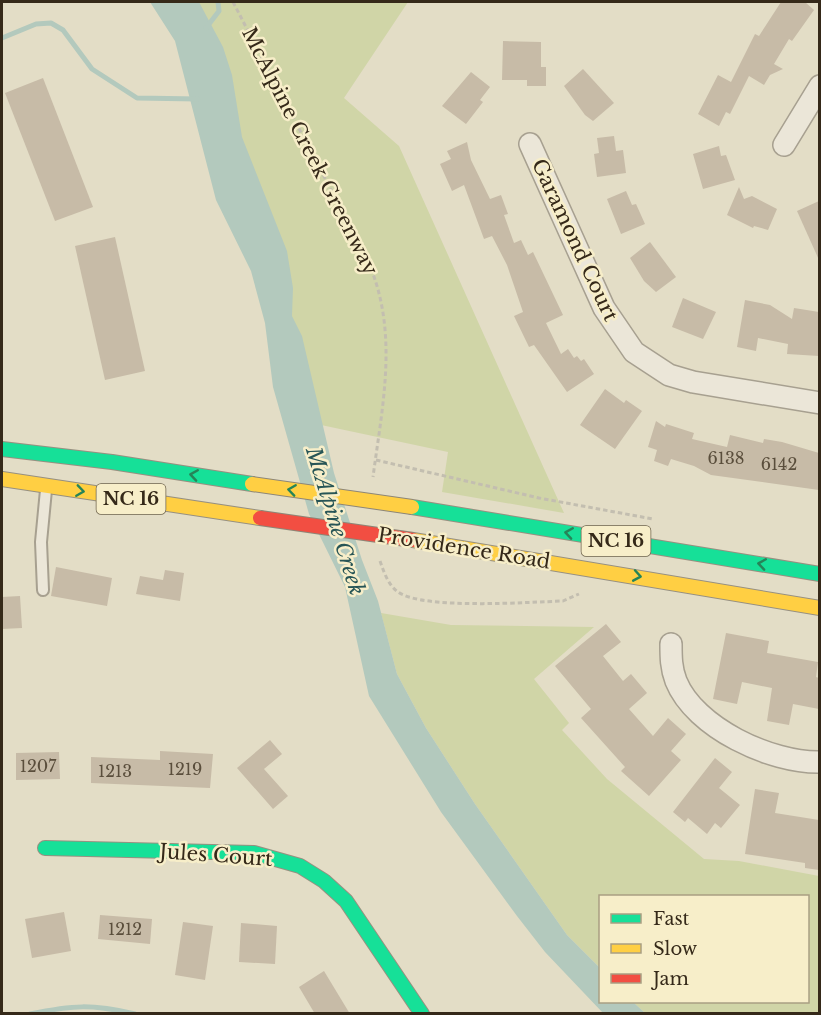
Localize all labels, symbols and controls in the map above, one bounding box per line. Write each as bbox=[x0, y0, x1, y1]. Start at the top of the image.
street label: McAlpine Creek Greenway bbox=[237, 23, 383, 279]
street label: Garamond Court bbox=[527, 155, 623, 325]
water label: McAlpine Creek bbox=[300, 443, 370, 598]
house number: 6138 bbox=[708, 448, 744, 468]
house number: 6142 bbox=[761, 454, 797, 474]
one-way arrow bbox=[190, 469, 200, 482]
road number: NC 16 bbox=[96, 484, 166, 514]
one-way arrow bbox=[287, 484, 296, 496]
one-way arrow bbox=[75, 485, 85, 497]
street label: Providence Road bbox=[376, 522, 552, 574]
road number: NC 16 bbox=[582, 526, 650, 556]
one-way arrow bbox=[565, 528, 574, 540]
one-way arrow bbox=[757, 559, 766, 571]
one-way arrow bbox=[631, 569, 641, 582]
house number: 1207 bbox=[20, 756, 57, 776]
house number: 1219 bbox=[168, 759, 202, 779]
house number: 1213 bbox=[98, 761, 132, 781]
street label: Jules Court bbox=[156, 839, 274, 871]
legend bbox=[599, 895, 809, 1003]
text: Fast bbox=[653, 908, 690, 930]
house number: 1212 bbox=[108, 919, 142, 939]
text: Slow bbox=[653, 938, 698, 960]
text: Jam bbox=[651, 968, 689, 990]

